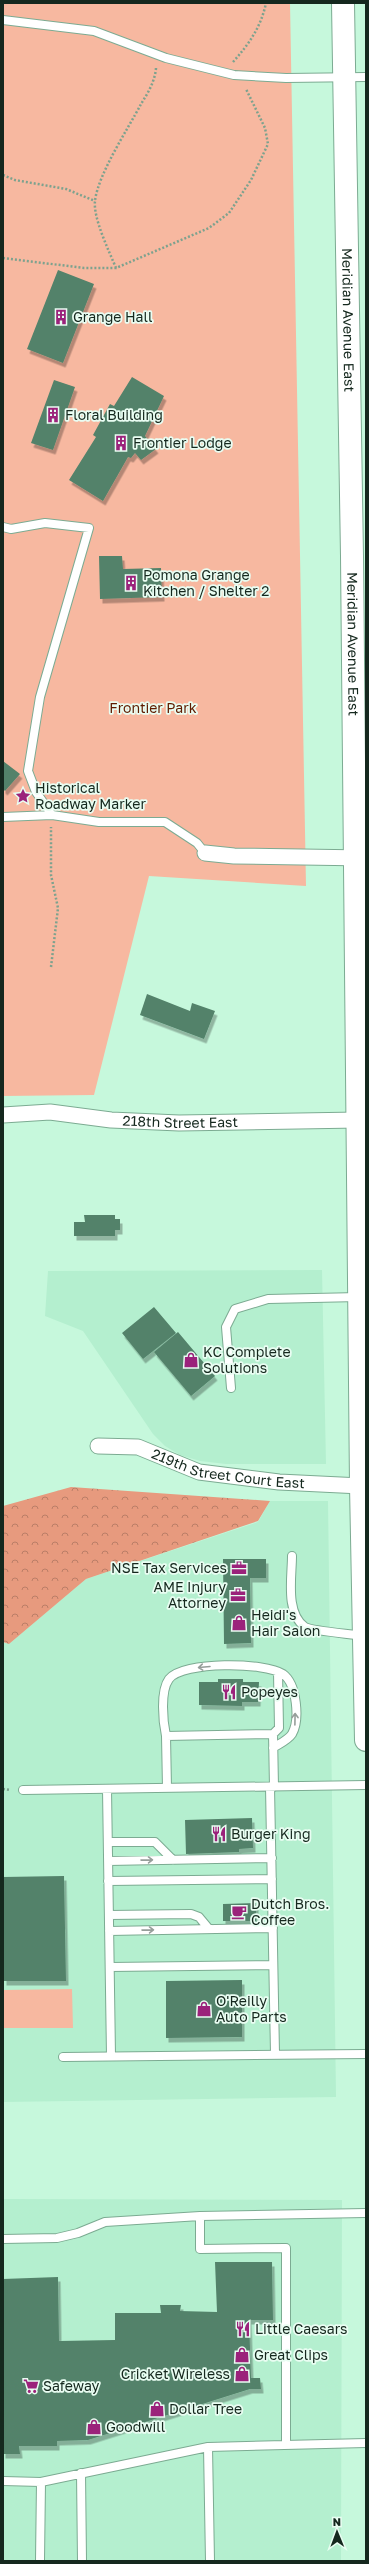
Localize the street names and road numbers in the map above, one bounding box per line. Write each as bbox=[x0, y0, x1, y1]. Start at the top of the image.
street label: Meridian Avenue East bbox=[339, 248, 358, 392]
street label: Meridian Avenue East bbox=[344, 572, 363, 716]
street label: 218th Street East bbox=[122, 1112, 238, 1131]
street label: 219th Street Court East bbox=[149, 1445, 305, 1491]

